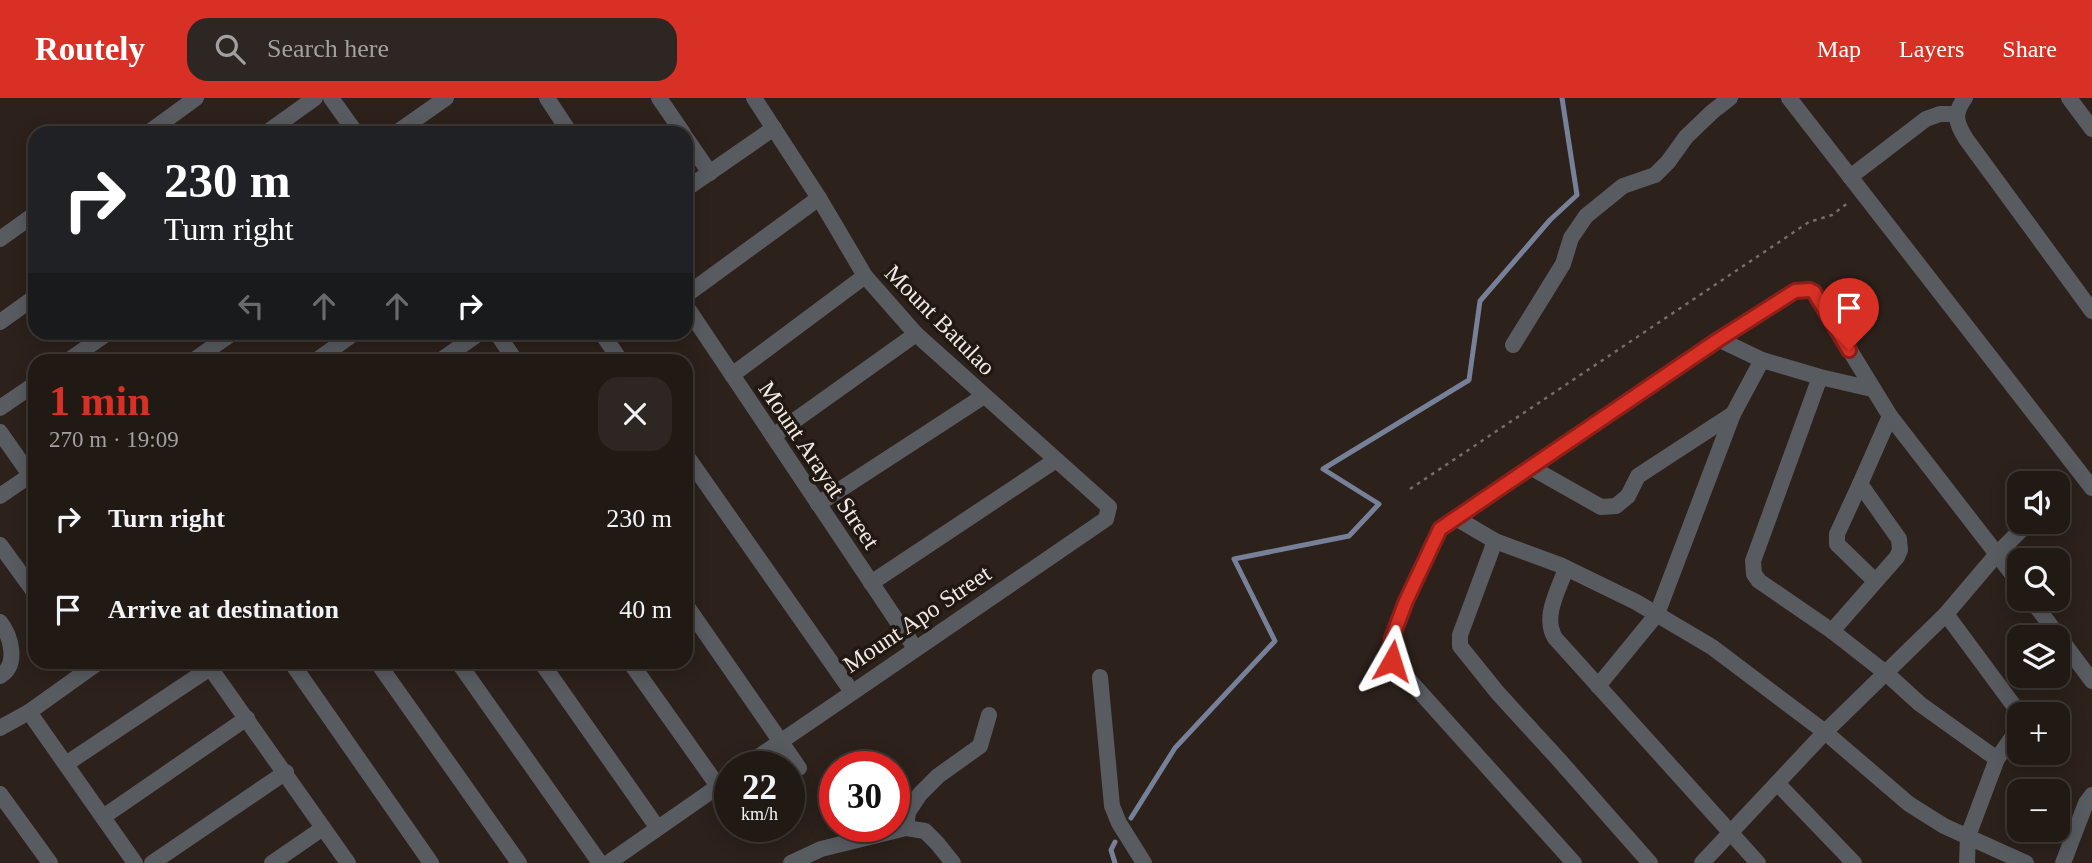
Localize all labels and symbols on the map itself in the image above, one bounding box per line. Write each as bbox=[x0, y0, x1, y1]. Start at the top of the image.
street label: Mount Batulao bbox=[880, 260, 1000, 380]
pin bbox=[1819, 278, 1879, 350]
street label: Mount Arayat Street bbox=[753, 376, 885, 554]
street label: Mount Apo Street bbox=[838, 560, 996, 678]
position arrow bbox=[1355, 624, 1429, 698]
speed limit sign: 30 bbox=[819, 751, 910, 842]

